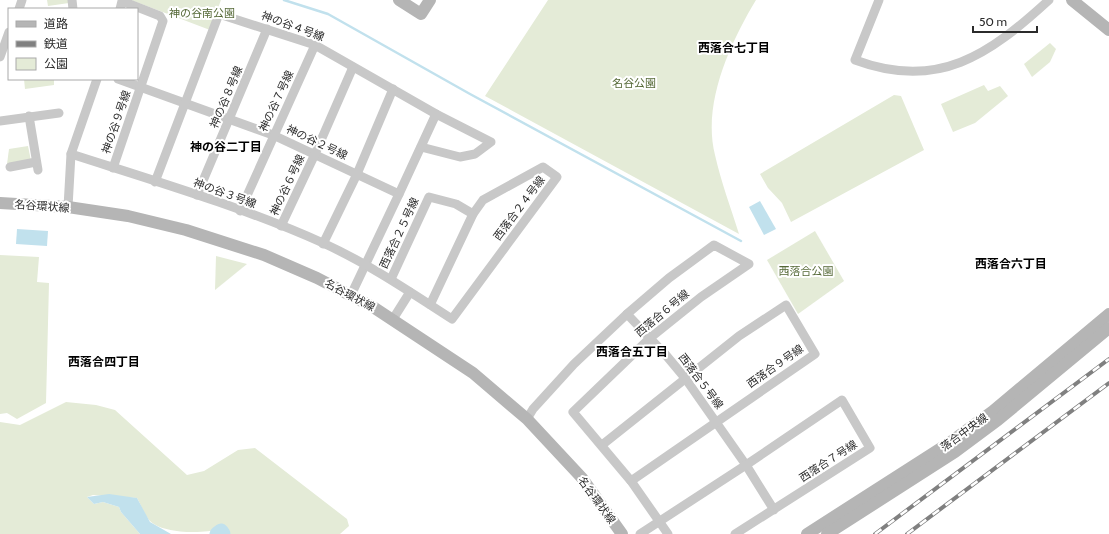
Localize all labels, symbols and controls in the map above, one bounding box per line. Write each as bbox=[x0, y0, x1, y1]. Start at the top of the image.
park label: 神の谷南公園 bbox=[169, 6, 235, 20]
legend bbox=[8, 8, 138, 80]
street label: 神の谷４号線 bbox=[260, 8, 326, 44]
scale bar bbox=[973, 8, 1037, 34]
text: 50 m bbox=[979, 14, 1007, 29]
text: 道路 bbox=[44, 16, 68, 31]
text: 鉄道 bbox=[44, 36, 68, 51]
district label: 西落合七丁目 bbox=[698, 40, 770, 55]
text: 公園 bbox=[44, 56, 68, 71]
street label: 神の谷８号線 bbox=[207, 64, 245, 130]
street label: 神の谷７号線 bbox=[256, 68, 296, 134]
park label: 名谷公園 bbox=[612, 76, 656, 90]
street label: 神の谷９号線 bbox=[99, 89, 133, 155]
street label: 神の谷２号線 bbox=[284, 122, 350, 162]
district label: 神の谷二丁目 bbox=[190, 139, 262, 154]
street label: 神の谷６号線 bbox=[267, 152, 307, 218]
street label: 西落合２４号線 bbox=[490, 173, 548, 243]
street label: 神の谷３号線 bbox=[192, 175, 258, 211]
street label: 西落合２５号線 bbox=[376, 195, 422, 271]
street label: 名谷環状線 bbox=[14, 197, 70, 215]
district label: 西落合六丁目 bbox=[975, 256, 1047, 271]
park label: 西落合公園 bbox=[779, 264, 834, 278]
street label: 名谷環状線 bbox=[322, 276, 378, 314]
street label: 西落合６号線 bbox=[632, 286, 692, 340]
street label: 西落合９号線 bbox=[744, 341, 806, 391]
district label: 西落合五丁目 bbox=[596, 344, 668, 359]
street label: 西落合５号線 bbox=[676, 350, 726, 412]
district label: 西落合四丁目 bbox=[68, 354, 140, 369]
street label: 落合中央線 bbox=[938, 410, 990, 454]
street label: 西落合７号線 bbox=[797, 437, 859, 485]
street label: 名谷環状線 bbox=[575, 474, 619, 526]

